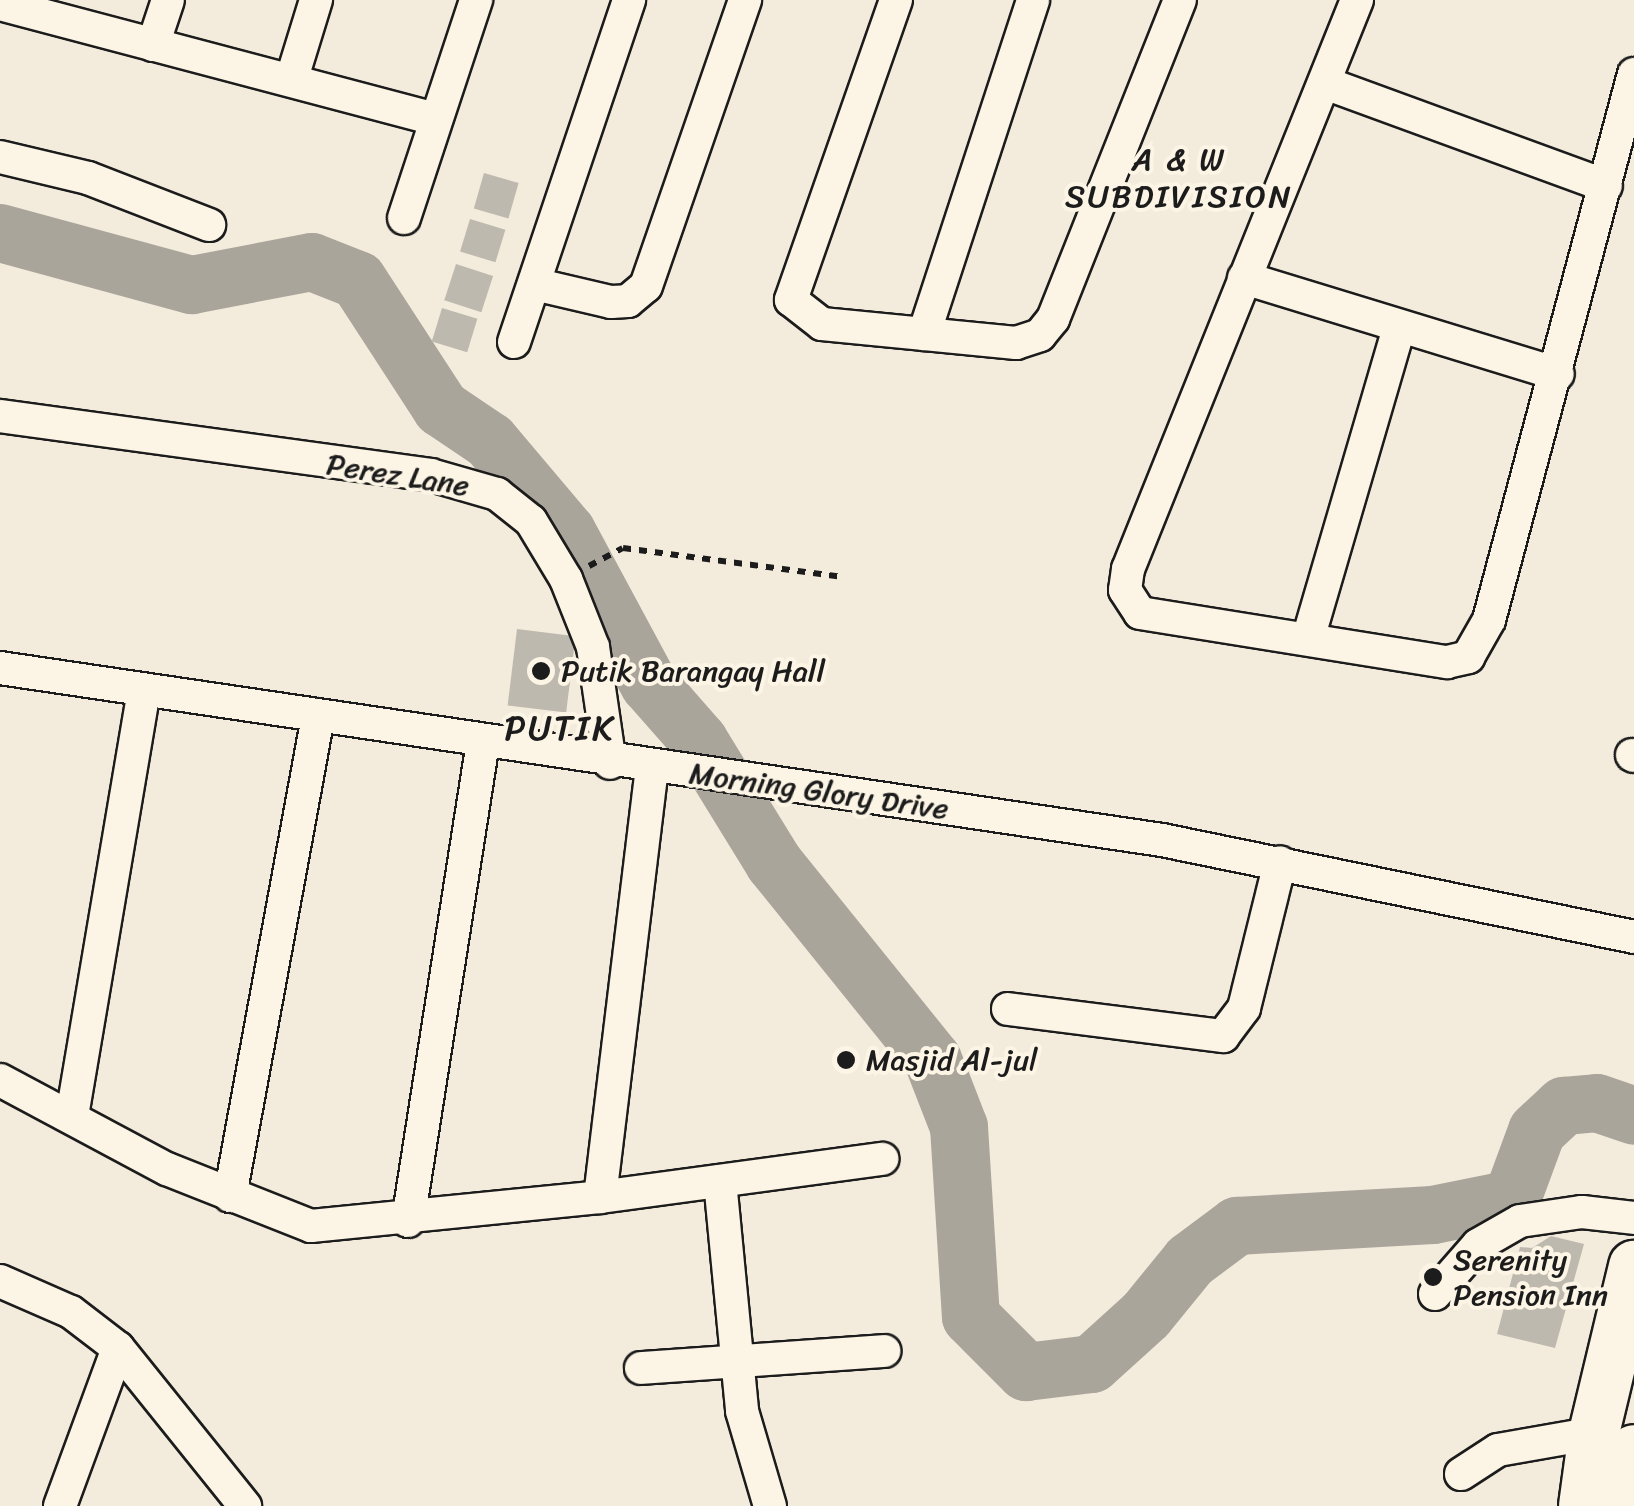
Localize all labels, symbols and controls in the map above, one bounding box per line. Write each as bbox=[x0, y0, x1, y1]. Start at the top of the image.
district label: A & W SUBDIVISION bbox=[1067, 142, 1291, 217]
street label: Perez Lane bbox=[324, 446, 472, 504]
place label: Putik Barangay Hall bbox=[561, 653, 825, 689]
marker: Putik Barangay Hall bbox=[530, 660, 552, 682]
district label: PUTIK bbox=[506, 707, 614, 749]
street label: Morning Glory Drive bbox=[687, 755, 951, 827]
place label: Masjid Al-jul bbox=[866, 1042, 1038, 1078]
marker: Masjid Al-jul bbox=[835, 1049, 857, 1071]
place label: Serenity Pension Inn bbox=[1453, 1242, 1608, 1312]
marker: Serenity Pension Inn bbox=[1422, 1266, 1444, 1288]

